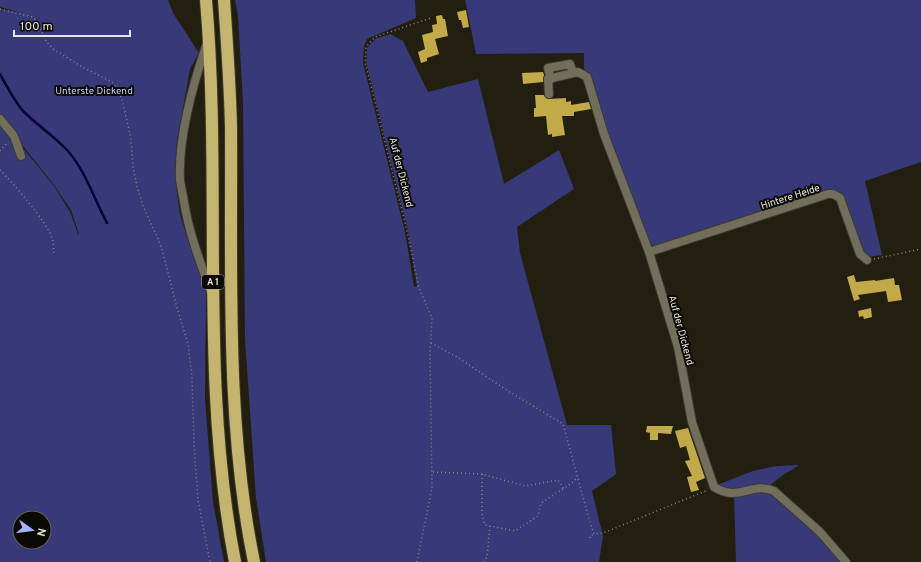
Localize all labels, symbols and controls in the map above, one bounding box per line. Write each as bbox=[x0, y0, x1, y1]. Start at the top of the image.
scale bar bbox=[14, 12, 130, 38]
text: 100 m bbox=[20, 19, 53, 35]
park label: Unterste Dickend bbox=[55, 85, 133, 98]
street label: Auf der Dickend bbox=[386, 136, 416, 209]
street label: Hintere Heide bbox=[759, 182, 822, 213]
road number: A 1 bbox=[202, 275, 224, 289]
street label: Auf der Dickend bbox=[665, 294, 696, 367]
north arrow bbox=[12, 510, 52, 550]
text: N bbox=[33, 527, 48, 538]

